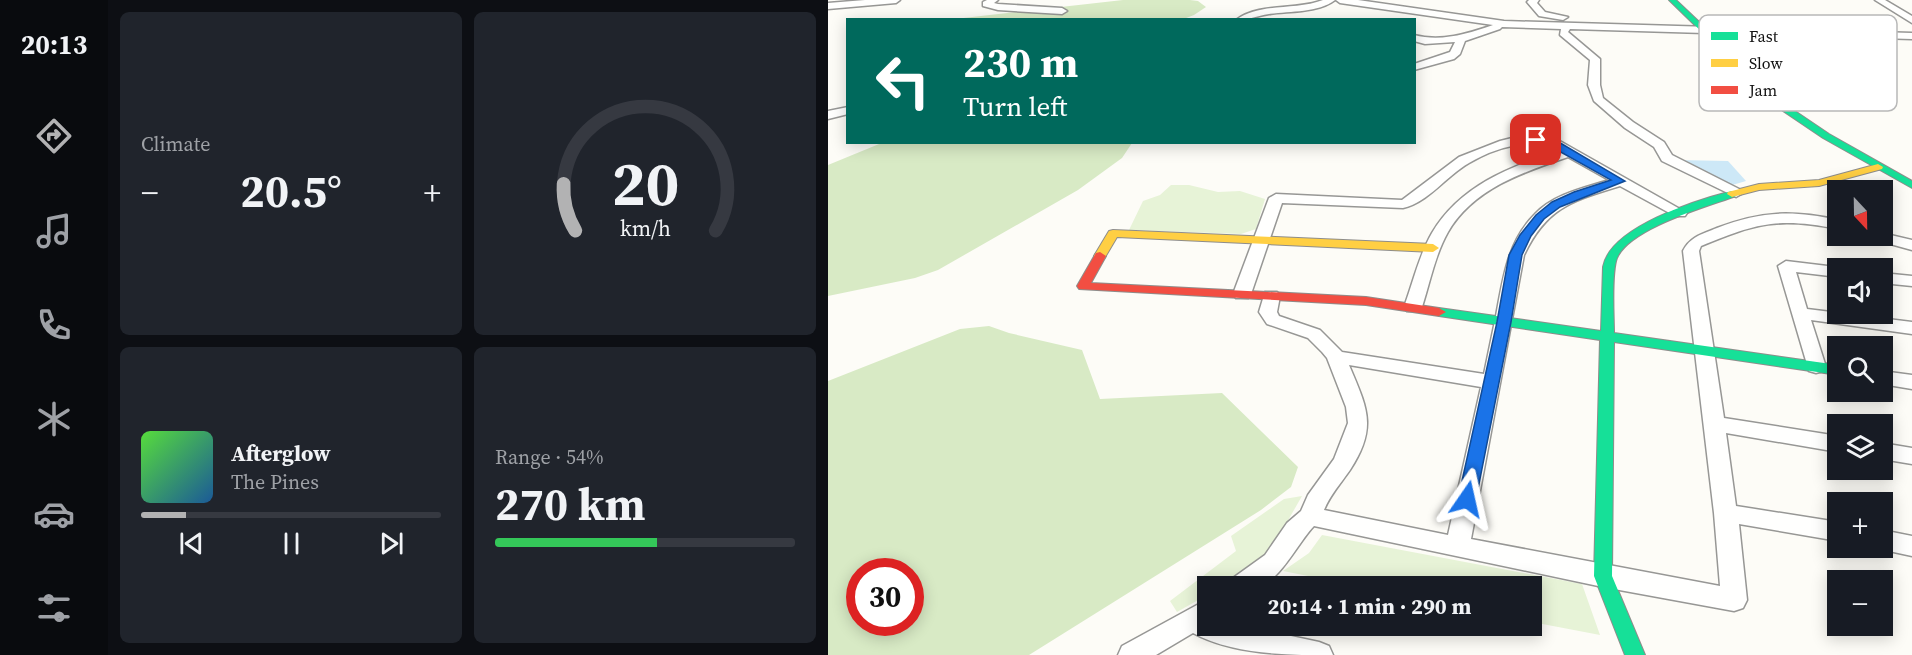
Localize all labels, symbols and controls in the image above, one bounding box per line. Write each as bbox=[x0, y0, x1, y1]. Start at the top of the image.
legend bbox=[1699, 15, 1897, 111]
text: Fast bbox=[1749, 25, 1779, 47]
text: 20:13 bbox=[21, 26, 87, 63]
text: 230 m bbox=[963, 33, 1078, 91]
icon: left bbox=[864, 42, 942, 120]
text: Slow bbox=[1749, 52, 1784, 74]
text: Jam bbox=[1748, 79, 1777, 101]
text: Turn left bbox=[963, 88, 1067, 125]
pin bbox=[1510, 114, 1561, 165]
icon: directions bbox=[33, 115, 75, 157]
icon: arrive bbox=[1519, 123, 1552, 156]
text: Climate bbox=[141, 130, 210, 158]
text: 20 bbox=[611, 140, 679, 226]
text: 20.5° bbox=[240, 160, 342, 222]
text: − bbox=[141, 170, 159, 215]
text: + bbox=[424, 170, 441, 215]
north arrow bbox=[1827, 180, 1893, 246]
map controls bbox=[1827, 180, 1893, 636]
icon: music bbox=[33, 210, 75, 252]
text: km/h bbox=[619, 214, 671, 243]
button: sound bbox=[1827, 258, 1893, 324]
icon: phone bbox=[33, 304, 75, 346]
button: search bbox=[1827, 336, 1893, 402]
icon: climate bbox=[33, 398, 75, 440]
button: layers bbox=[1827, 414, 1893, 480]
text: Afterglow bbox=[231, 438, 331, 468]
text: Range · 54% bbox=[495, 443, 604, 471]
position arrow bbox=[1435, 467, 1499, 531]
text: The Pines bbox=[231, 468, 319, 496]
text: 270 km bbox=[495, 473, 646, 535]
button: + bbox=[1827, 492, 1893, 558]
icon: car bbox=[33, 493, 75, 535]
icon: previous bbox=[175, 527, 208, 560]
icon: pause bbox=[275, 527, 308, 560]
icon: next bbox=[375, 527, 408, 560]
speed limit sign: 30 bbox=[846, 558, 924, 636]
button: − bbox=[1827, 570, 1893, 636]
icon: filters bbox=[33, 587, 75, 629]
text: 20:14 · 1 min · 290 m bbox=[1268, 591, 1471, 621]

